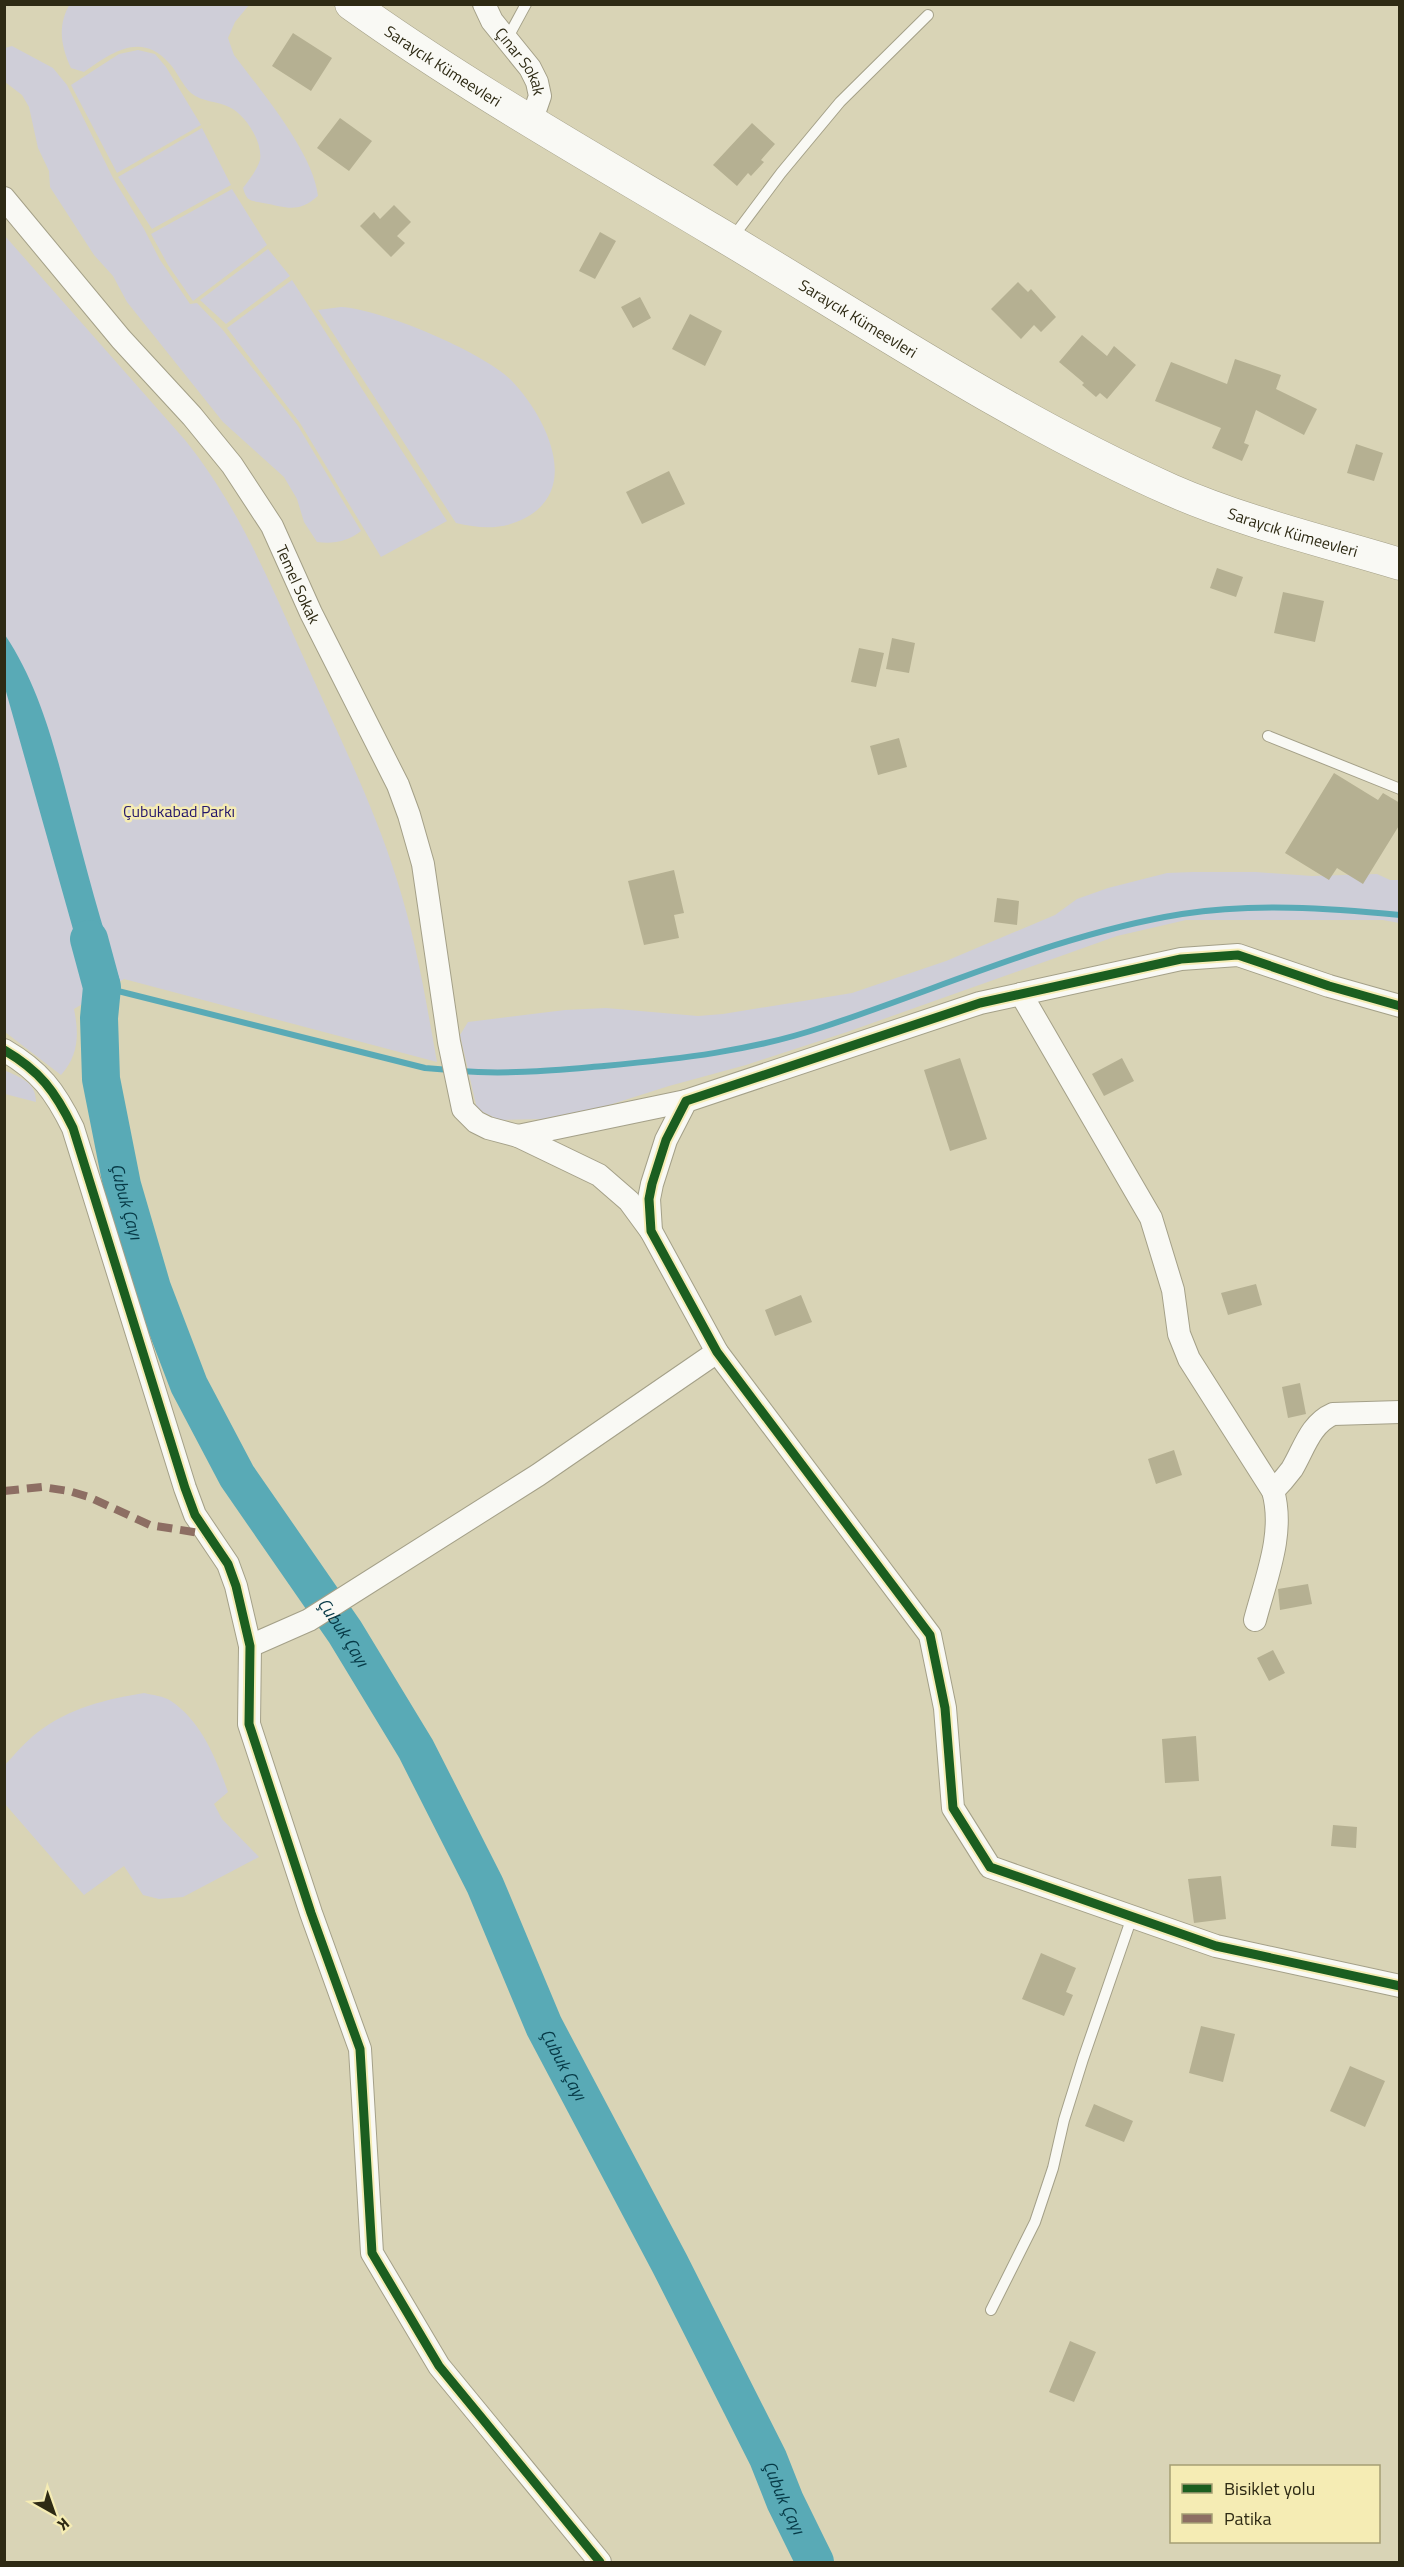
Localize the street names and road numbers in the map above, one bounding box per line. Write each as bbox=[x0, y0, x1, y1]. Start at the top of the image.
street label: Saraycık Kümeevleri bbox=[380, 19, 506, 113]
street label: Çınar Sokak bbox=[490, 22, 552, 98]
street label: Saraycık Kümeevleri bbox=[794, 273, 922, 364]
street label: Saraycık Kümeevleri bbox=[1225, 501, 1361, 563]
street label: Temel Sokak bbox=[270, 541, 327, 628]

